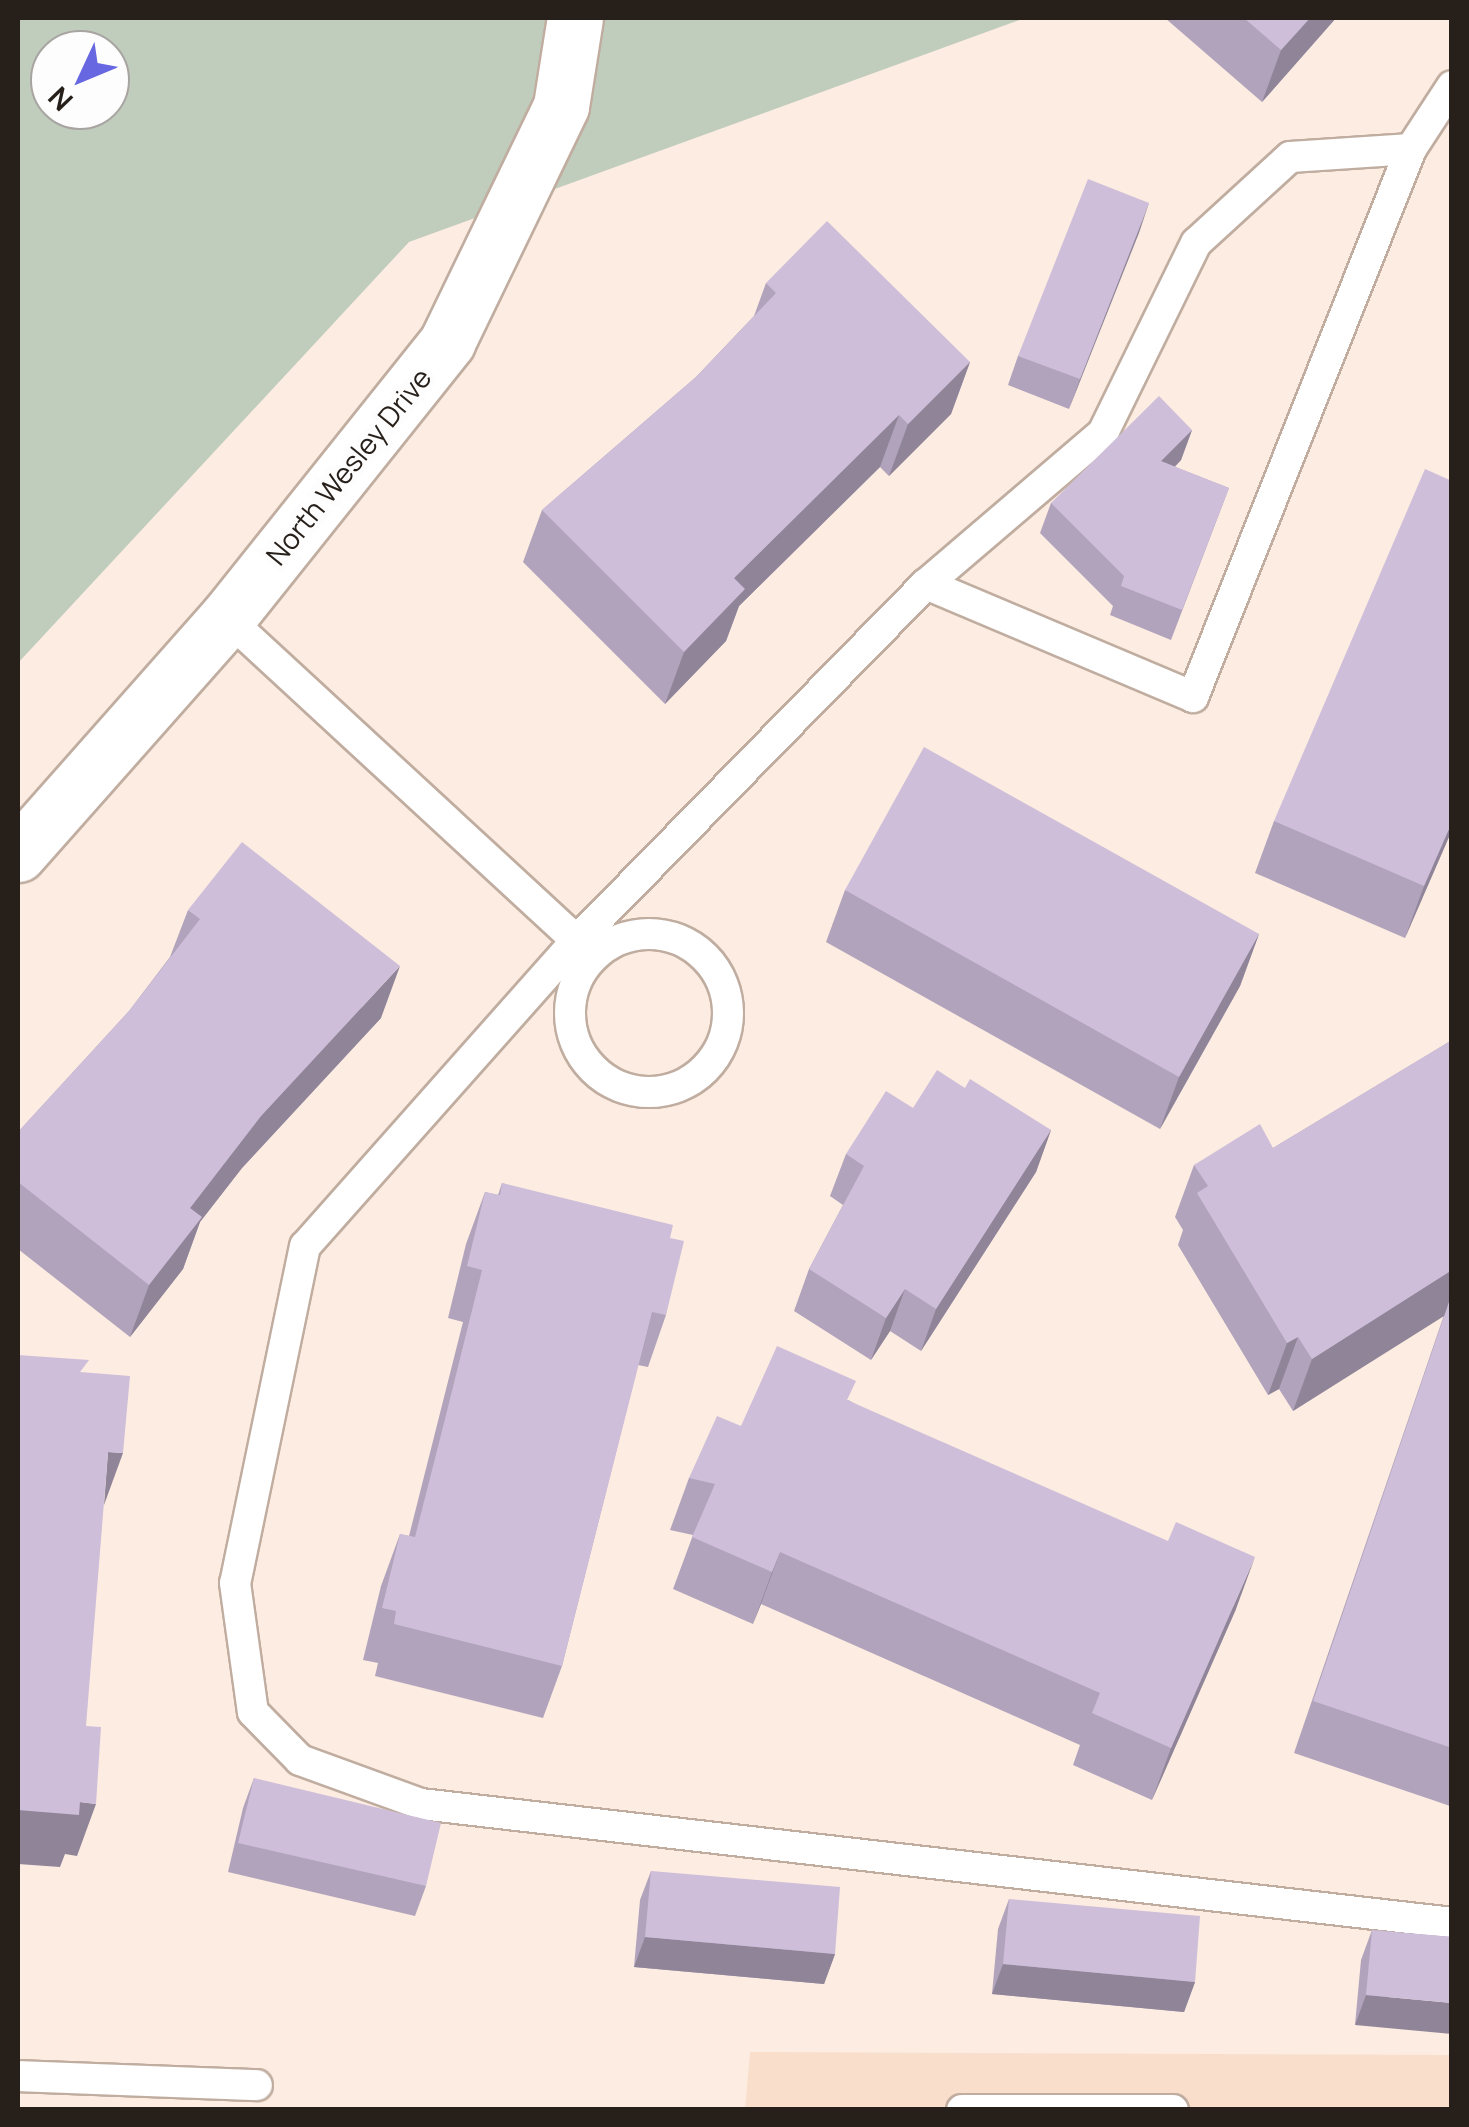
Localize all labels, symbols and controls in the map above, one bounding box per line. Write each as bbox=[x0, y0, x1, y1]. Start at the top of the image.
north arrow bbox=[30, 30, 130, 130]
text: N bbox=[39, 79, 81, 120]
street label: North Wesley Drive bbox=[258, 361, 438, 571]

